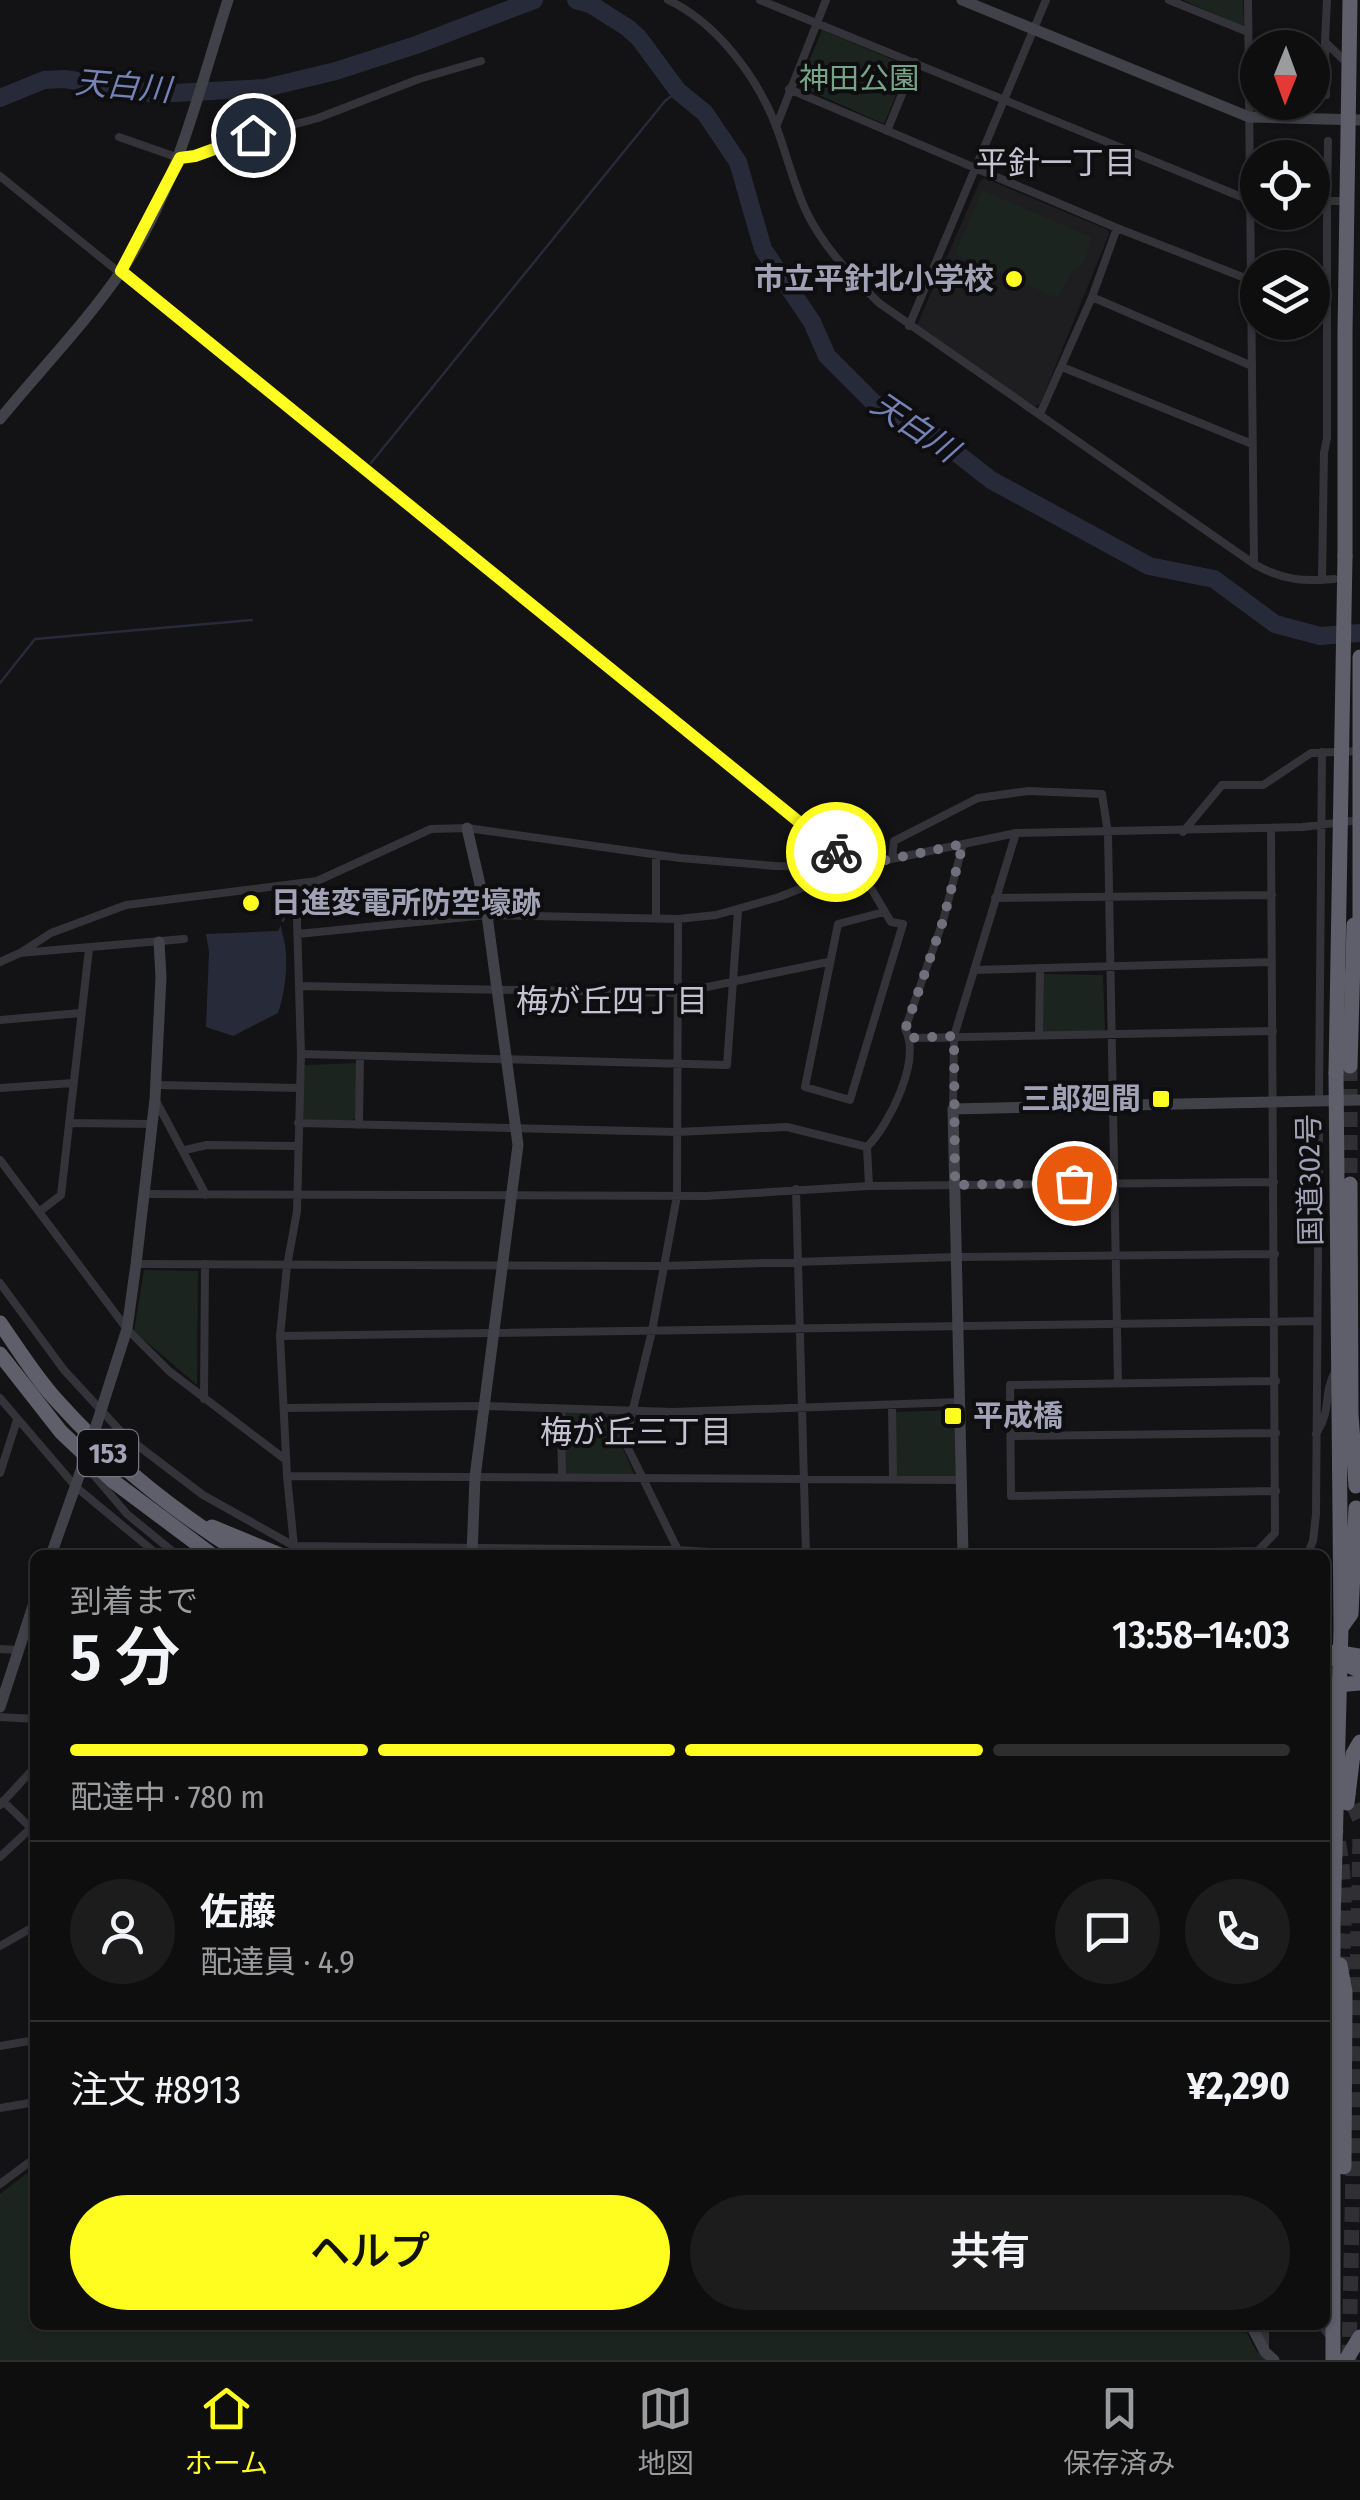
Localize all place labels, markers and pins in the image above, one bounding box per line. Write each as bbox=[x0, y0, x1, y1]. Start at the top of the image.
pin bbox=[211, 93, 296, 178]
place label: 市立平針北小学校 bbox=[754, 261, 994, 297]
marker: 市立平針北小学校 bbox=[1003, 268, 1025, 290]
place label: 日進変電所防空壕跡 bbox=[271, 885, 541, 921]
marker: 日進変電所防空壕跡 bbox=[240, 892, 262, 914]
place label: 三郎廻間 bbox=[1021, 1081, 1141, 1117]
marker: 三郎廻間 bbox=[1150, 1088, 1172, 1110]
pin bbox=[1032, 1141, 1117, 1226]
place label: 平成橋 bbox=[973, 1398, 1063, 1434]
marker: 平成橋 bbox=[942, 1405, 964, 1427]

